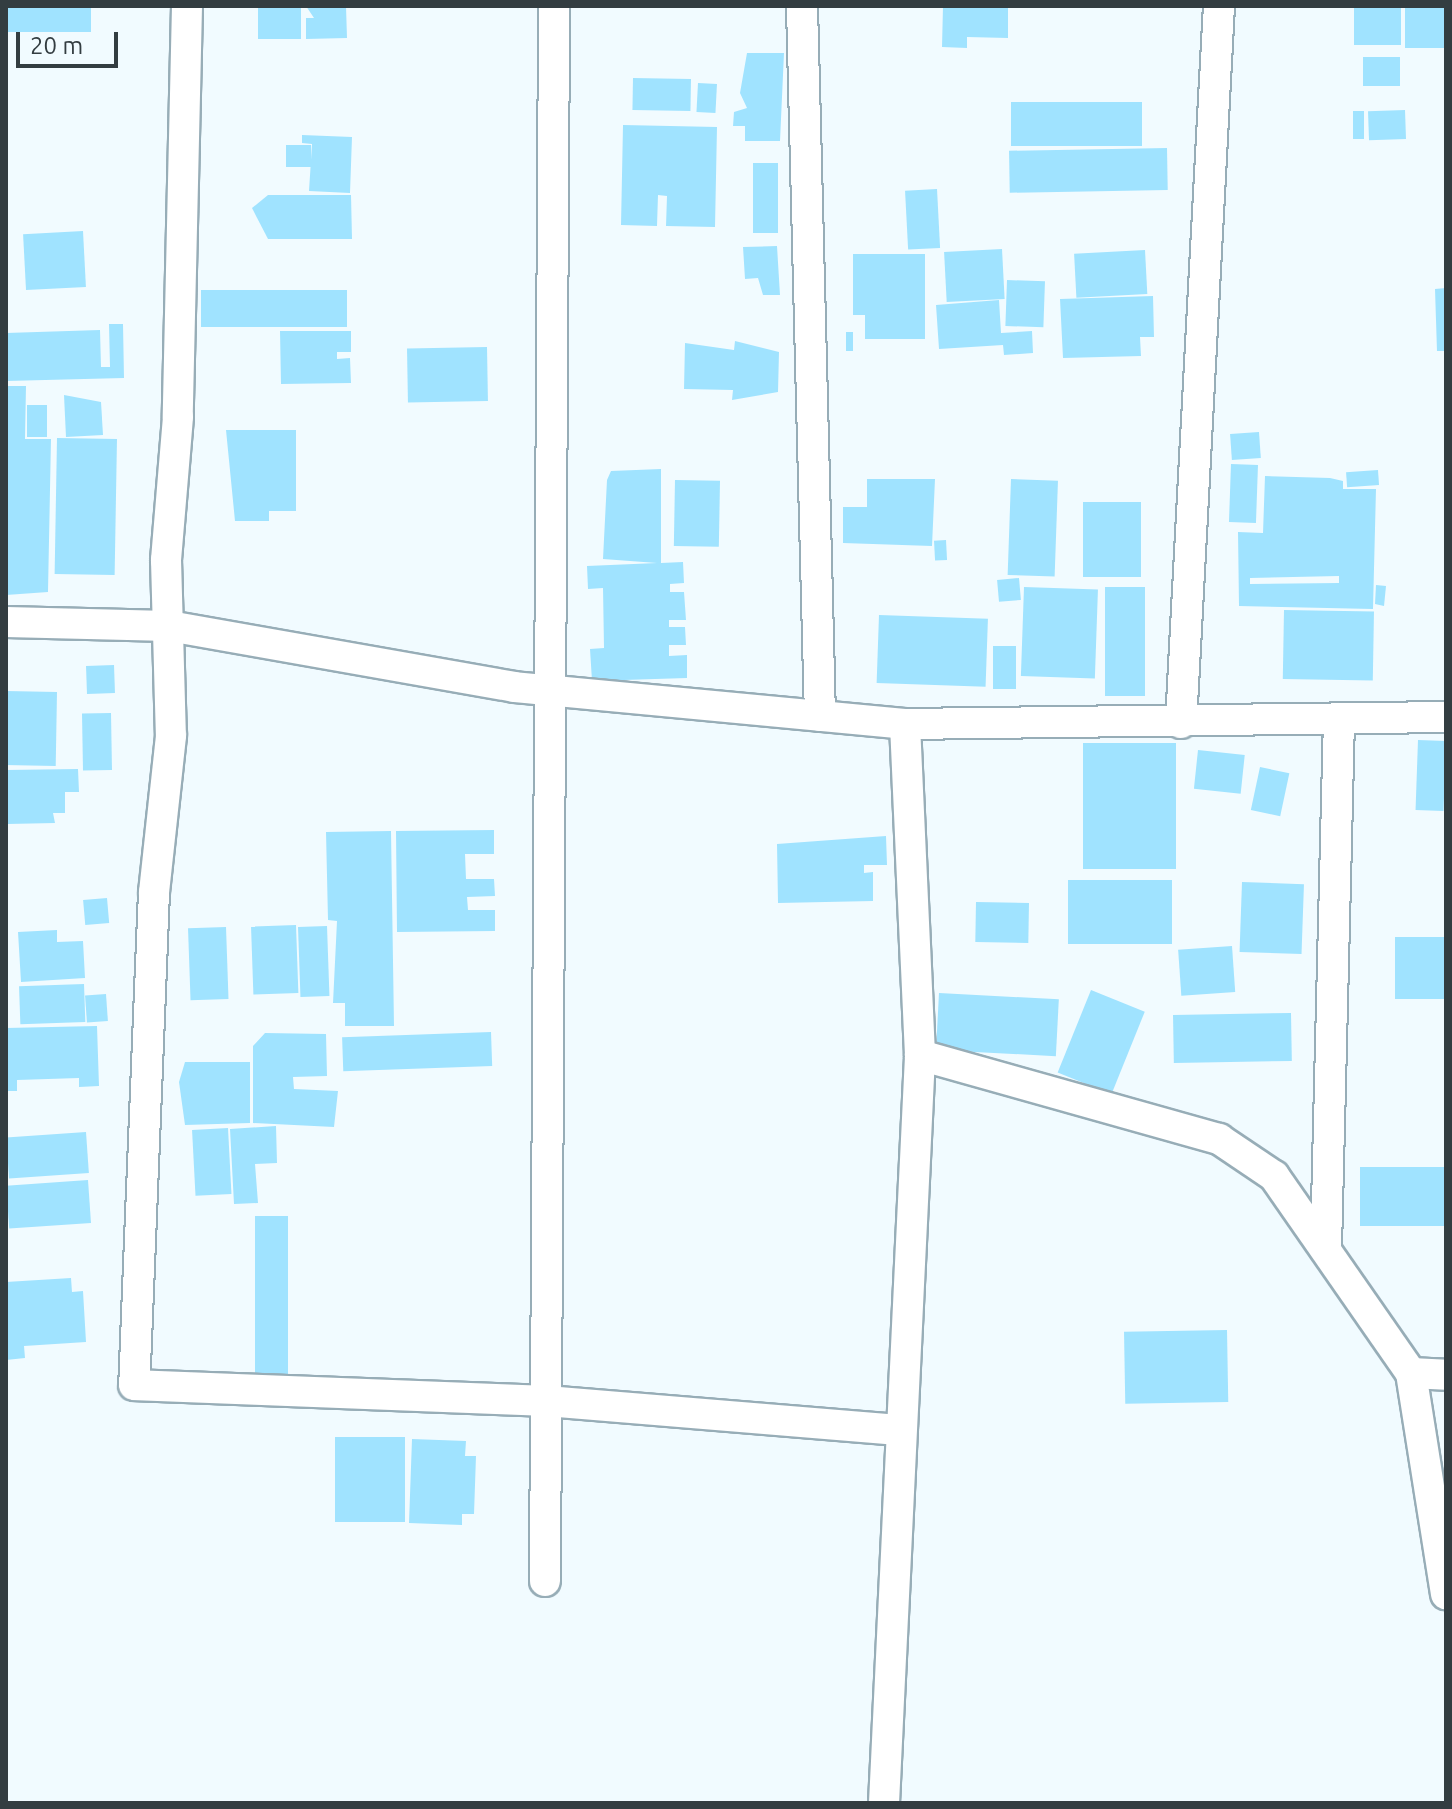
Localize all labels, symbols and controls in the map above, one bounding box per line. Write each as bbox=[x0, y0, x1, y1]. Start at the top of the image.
scale bar bbox=[20, 16, 122, 66]
text: 20 m bbox=[30, 32, 83, 59]

